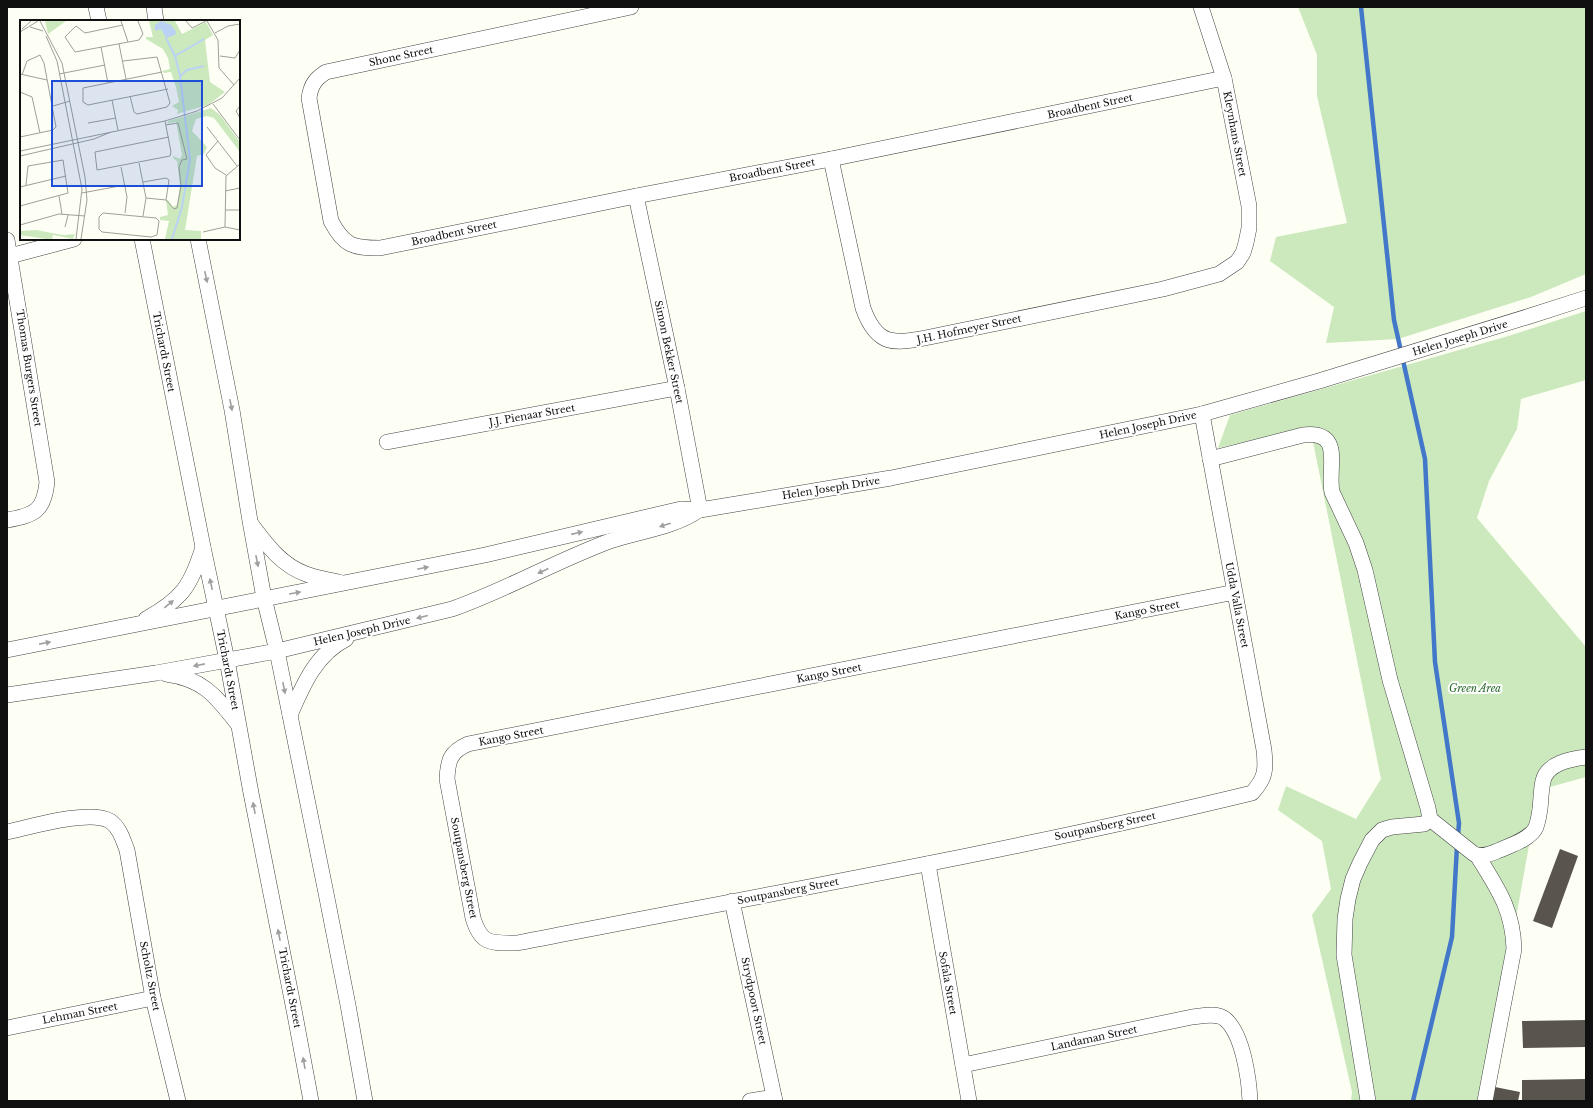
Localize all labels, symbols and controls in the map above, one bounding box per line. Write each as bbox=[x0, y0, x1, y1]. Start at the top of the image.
inset map bbox=[20, 20, 240, 240]
street label: Shone Street bbox=[368, 43, 435, 69]
street label: Kleynhans Street bbox=[1220, 90, 1250, 178]
street label: Broadbent Street bbox=[1046, 91, 1134, 121]
street label: Broadbent Street bbox=[728, 155, 816, 185]
street label: Broadbent Street bbox=[410, 218, 498, 248]
one-way arrow bbox=[203, 271, 209, 283]
street label: Simon Bekker Street bbox=[652, 299, 686, 405]
street label: Thomas Burgers Street bbox=[13, 309, 45, 428]
street label: Trichardt Street bbox=[150, 311, 178, 393]
street label: J.H. Hofmeyer Street bbox=[914, 312, 1023, 347]
street label: Helen Joseph Drive bbox=[1411, 317, 1510, 359]
one-way arrow bbox=[229, 399, 235, 411]
street label: J.J. Pienaar Street bbox=[486, 401, 576, 429]
street label: Helen Joseph Drive bbox=[1098, 408, 1198, 442]
street label: Helen Joseph Drive bbox=[781, 474, 881, 502]
one-way arrow bbox=[658, 522, 670, 528]
one-way arrow bbox=[571, 530, 583, 536]
one-way arrow bbox=[254, 554, 260, 567]
street label: Udda Valla Street bbox=[1222, 561, 1252, 649]
one-way arrow bbox=[417, 564, 429, 570]
one-way arrow bbox=[537, 568, 549, 574]
one-way arrow bbox=[207, 578, 213, 590]
one-way arrow bbox=[289, 589, 301, 595]
street label: Kango Street bbox=[1114, 597, 1181, 623]
one-way arrow bbox=[164, 600, 175, 608]
street label: Helen Joseph Drive bbox=[312, 613, 412, 648]
one-way arrow bbox=[416, 614, 428, 620]
street label: Trichardt Street bbox=[214, 629, 242, 711]
one-way arrow bbox=[39, 639, 51, 645]
street label: Kango Street bbox=[796, 660, 863, 686]
one-way arrow bbox=[193, 662, 205, 668]
one-way arrow bbox=[282, 682, 288, 694]
park label: Green Area bbox=[1449, 682, 1501, 695]
street label: Kango Street bbox=[478, 723, 545, 749]
one-way arrow bbox=[250, 801, 256, 814]
street label: Soutpansberg Street bbox=[1053, 809, 1157, 843]
street label: Soutpansberg Street bbox=[448, 816, 480, 920]
street label: Soutpansberg Street bbox=[736, 875, 840, 907]
one-way arrow bbox=[276, 929, 282, 941]
street label: Scholtz Street bbox=[137, 940, 163, 1012]
street label: Trichardt Street bbox=[276, 947, 304, 1029]
street label: Sofala Street bbox=[936, 950, 960, 1016]
street label: Strydpoort Street bbox=[738, 956, 770, 1046]
street label: Lehman Street bbox=[41, 999, 119, 1027]
street label: Landaman Street bbox=[1050, 1022, 1139, 1054]
one-way arrow bbox=[301, 1056, 307, 1069]

